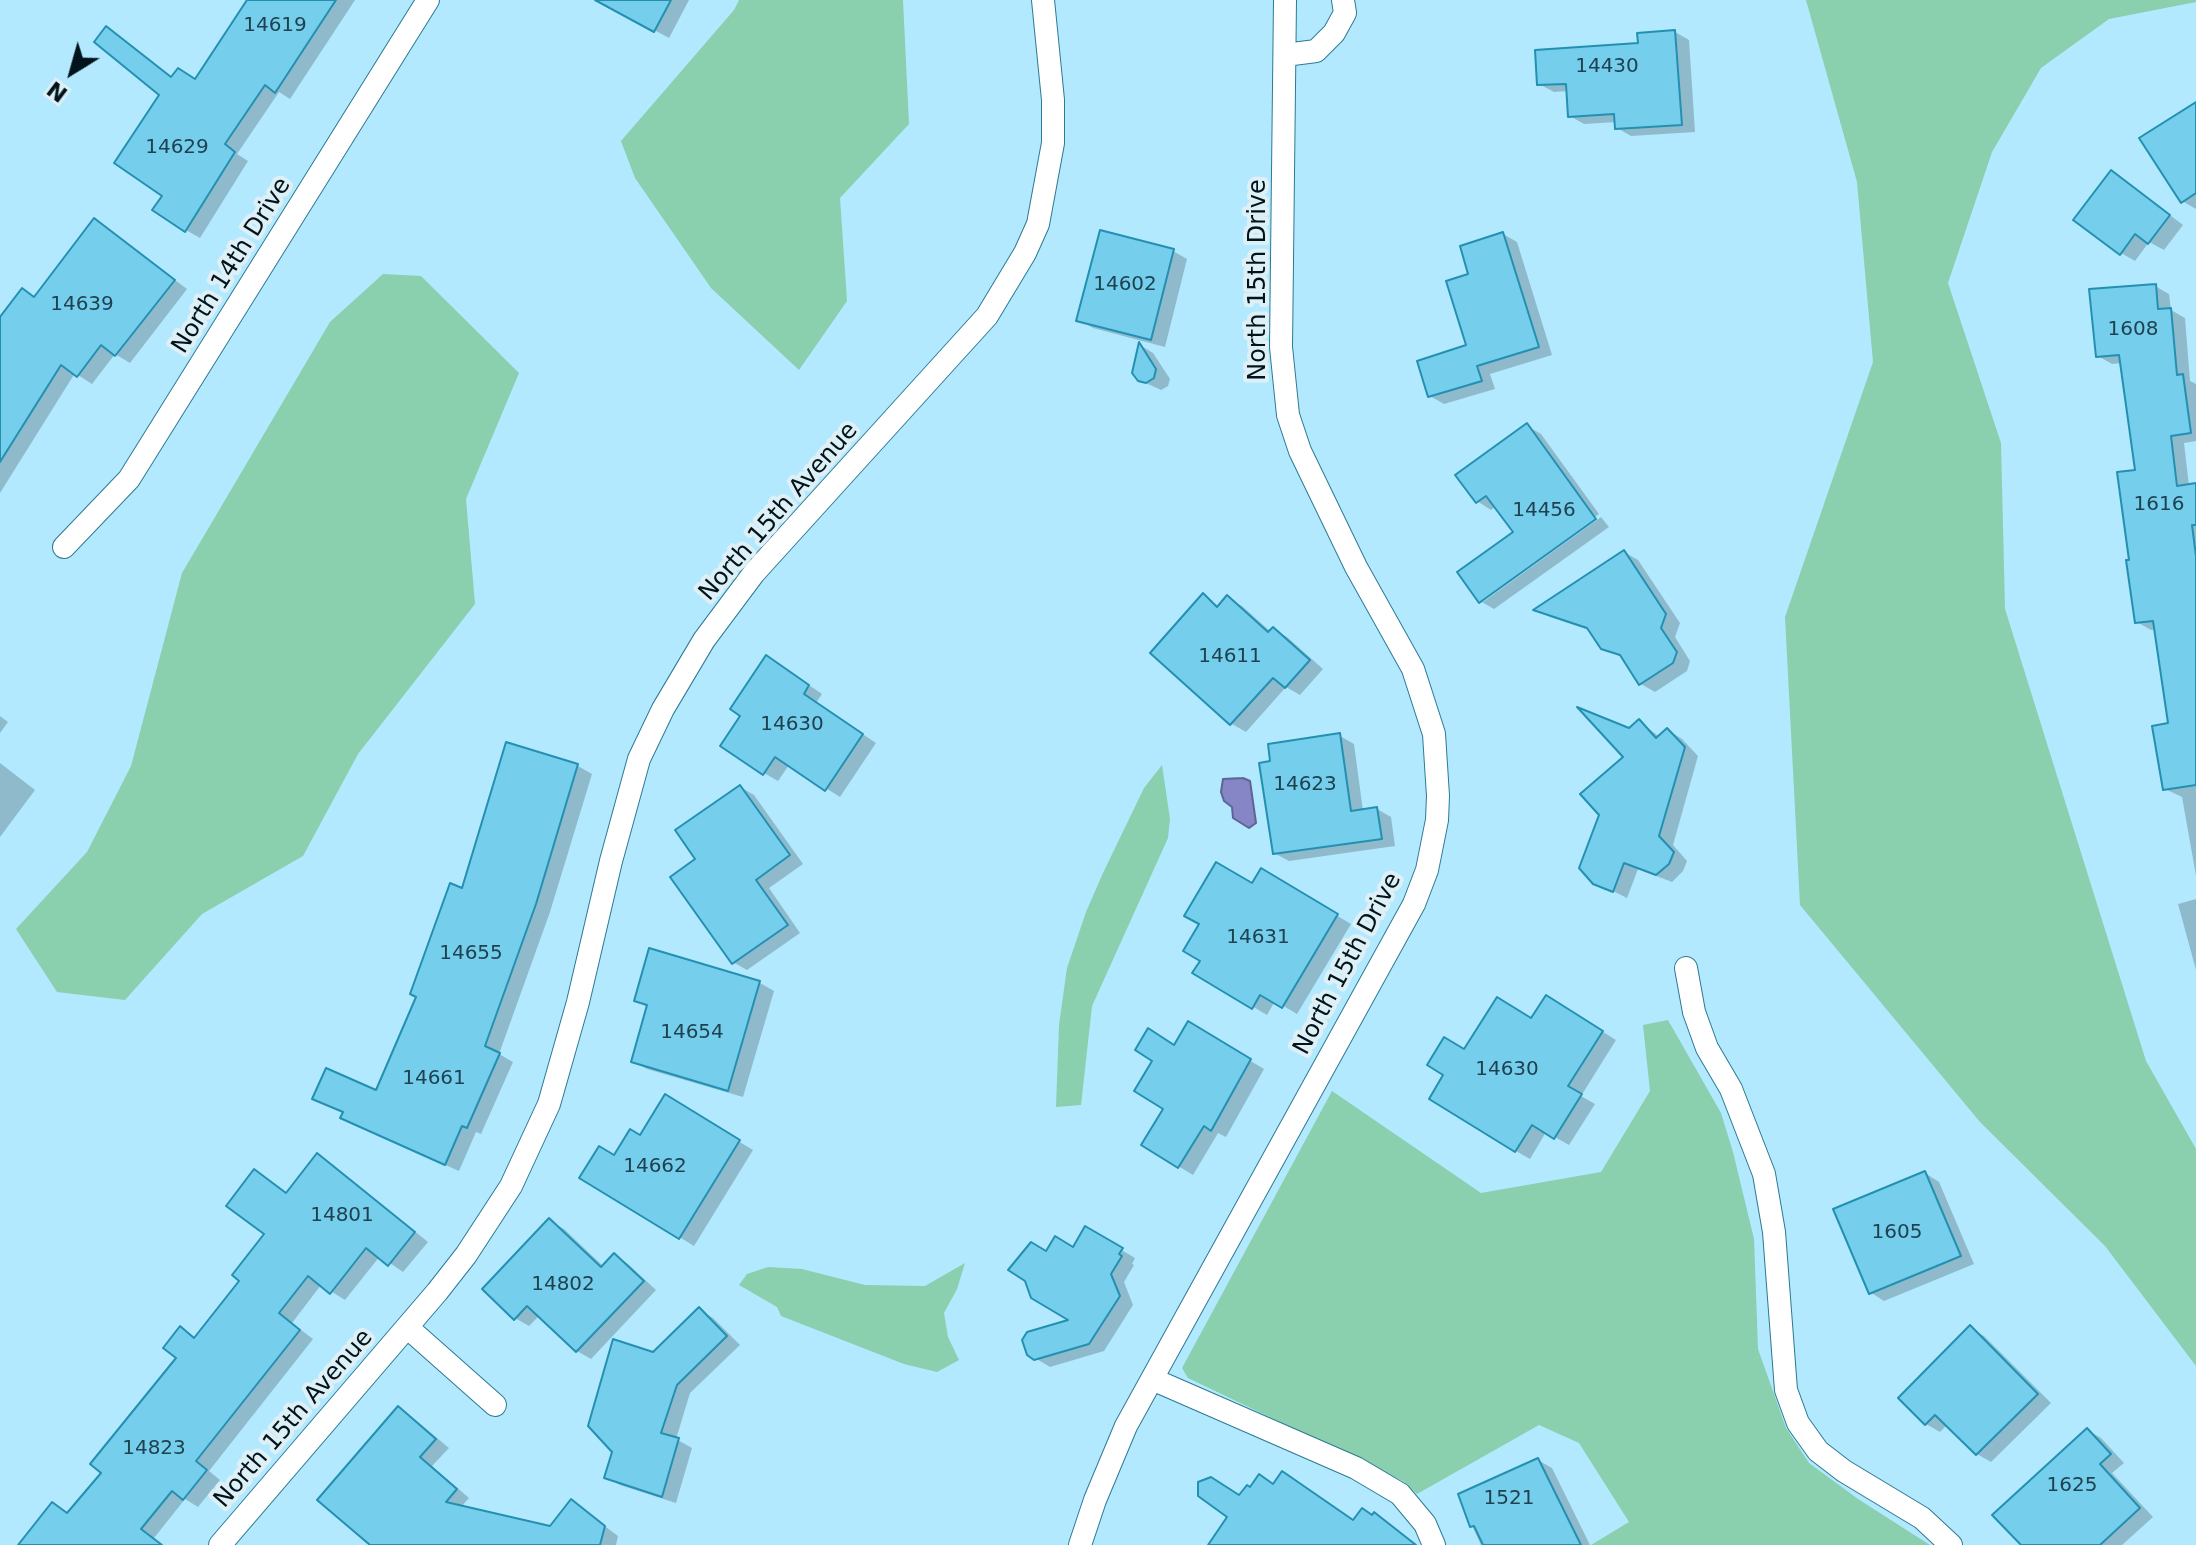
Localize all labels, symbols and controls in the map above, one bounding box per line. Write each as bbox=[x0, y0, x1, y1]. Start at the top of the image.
house number: 14619 bbox=[243, 14, 307, 38]
north arrow bbox=[32, 32, 112, 112]
house number: 14430 bbox=[1575, 55, 1639, 79]
text: N bbox=[42, 76, 72, 107]
house number: 14629 bbox=[145, 136, 209, 160]
street label: North 14th Drive bbox=[166, 173, 298, 359]
street label: North 15th Drive bbox=[1245, 179, 1273, 381]
house number: 14602 bbox=[1093, 273, 1157, 297]
house number: 14639 bbox=[50, 293, 114, 317]
house number: 1608 bbox=[2108, 318, 2158, 342]
street label: North 15th Avenue bbox=[694, 417, 864, 607]
house number: 1616 bbox=[2134, 493, 2184, 517]
house number: 14456 bbox=[1512, 499, 1576, 523]
house number: 14611 bbox=[1198, 645, 1262, 669]
house number: 14630 bbox=[760, 713, 824, 737]
house number: 14623 bbox=[1273, 773, 1337, 797]
street label: North 15th Drive bbox=[1288, 868, 1408, 1060]
house number: 14631 bbox=[1226, 926, 1290, 950]
house number: 14655 bbox=[439, 942, 503, 966]
house number: 14654 bbox=[660, 1021, 724, 1045]
house number: 14630 bbox=[1475, 1058, 1539, 1082]
house number: 14661 bbox=[402, 1067, 466, 1091]
house number: 14662 bbox=[623, 1155, 687, 1179]
house number: 14801 bbox=[310, 1204, 374, 1228]
house number: 1605 bbox=[1872, 1221, 1922, 1245]
house number: 14802 bbox=[531, 1273, 595, 1297]
street label: North 15th Avenue bbox=[209, 1324, 379, 1514]
house number: 14823 bbox=[122, 1437, 186, 1461]
house number: 1625 bbox=[2047, 1474, 2097, 1498]
house number: 1521 bbox=[1484, 1487, 1534, 1511]

